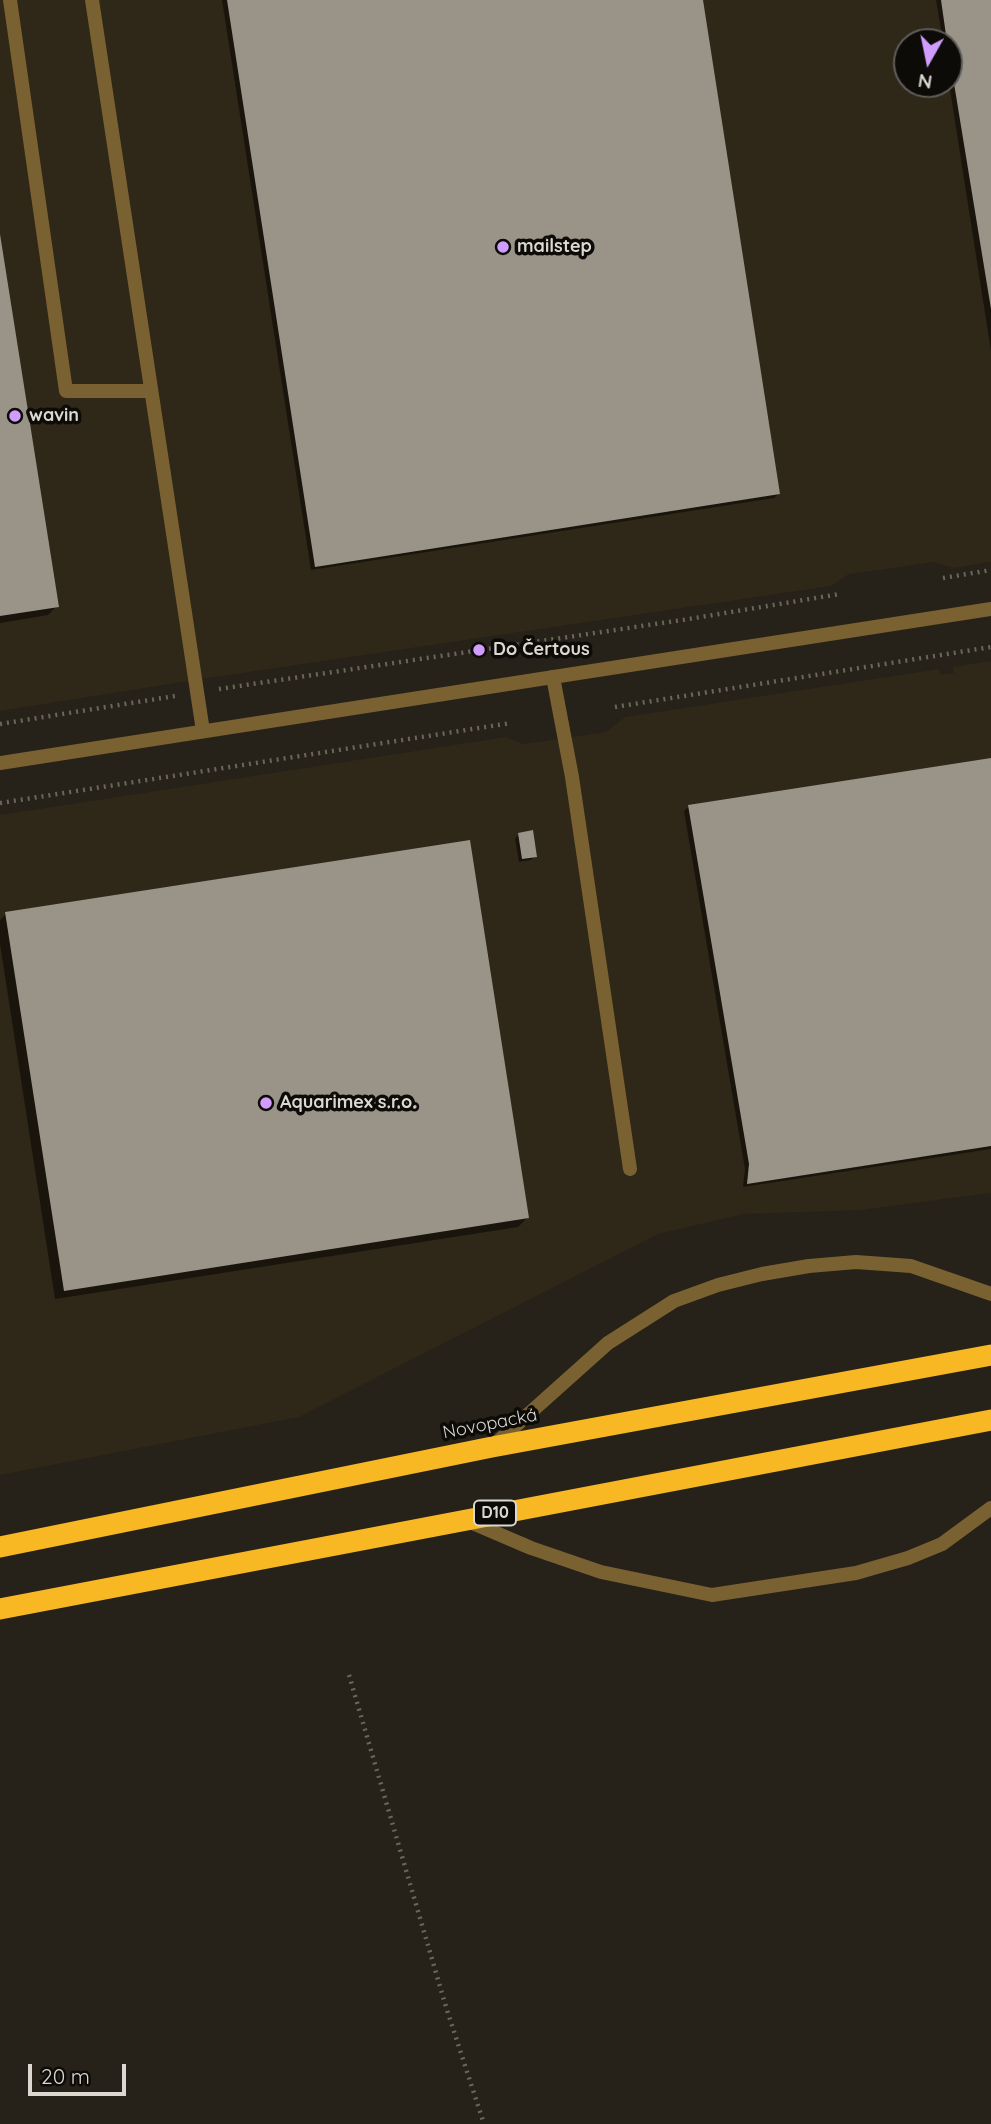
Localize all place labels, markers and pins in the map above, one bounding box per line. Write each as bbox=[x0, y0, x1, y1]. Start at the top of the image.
place label: mailstep bbox=[517, 236, 592, 258]
marker: mailstep bbox=[495, 239, 511, 255]
place label: wavin bbox=[29, 405, 79, 427]
marker: wavin bbox=[7, 408, 23, 424]
place label: Do Čertous bbox=[493, 639, 590, 661]
marker: Do Čertous bbox=[471, 642, 487, 658]
place label: Aquarimex s.r.o. bbox=[280, 1092, 417, 1114]
marker: Aquarimex s.r.o. bbox=[258, 1095, 274, 1111]

